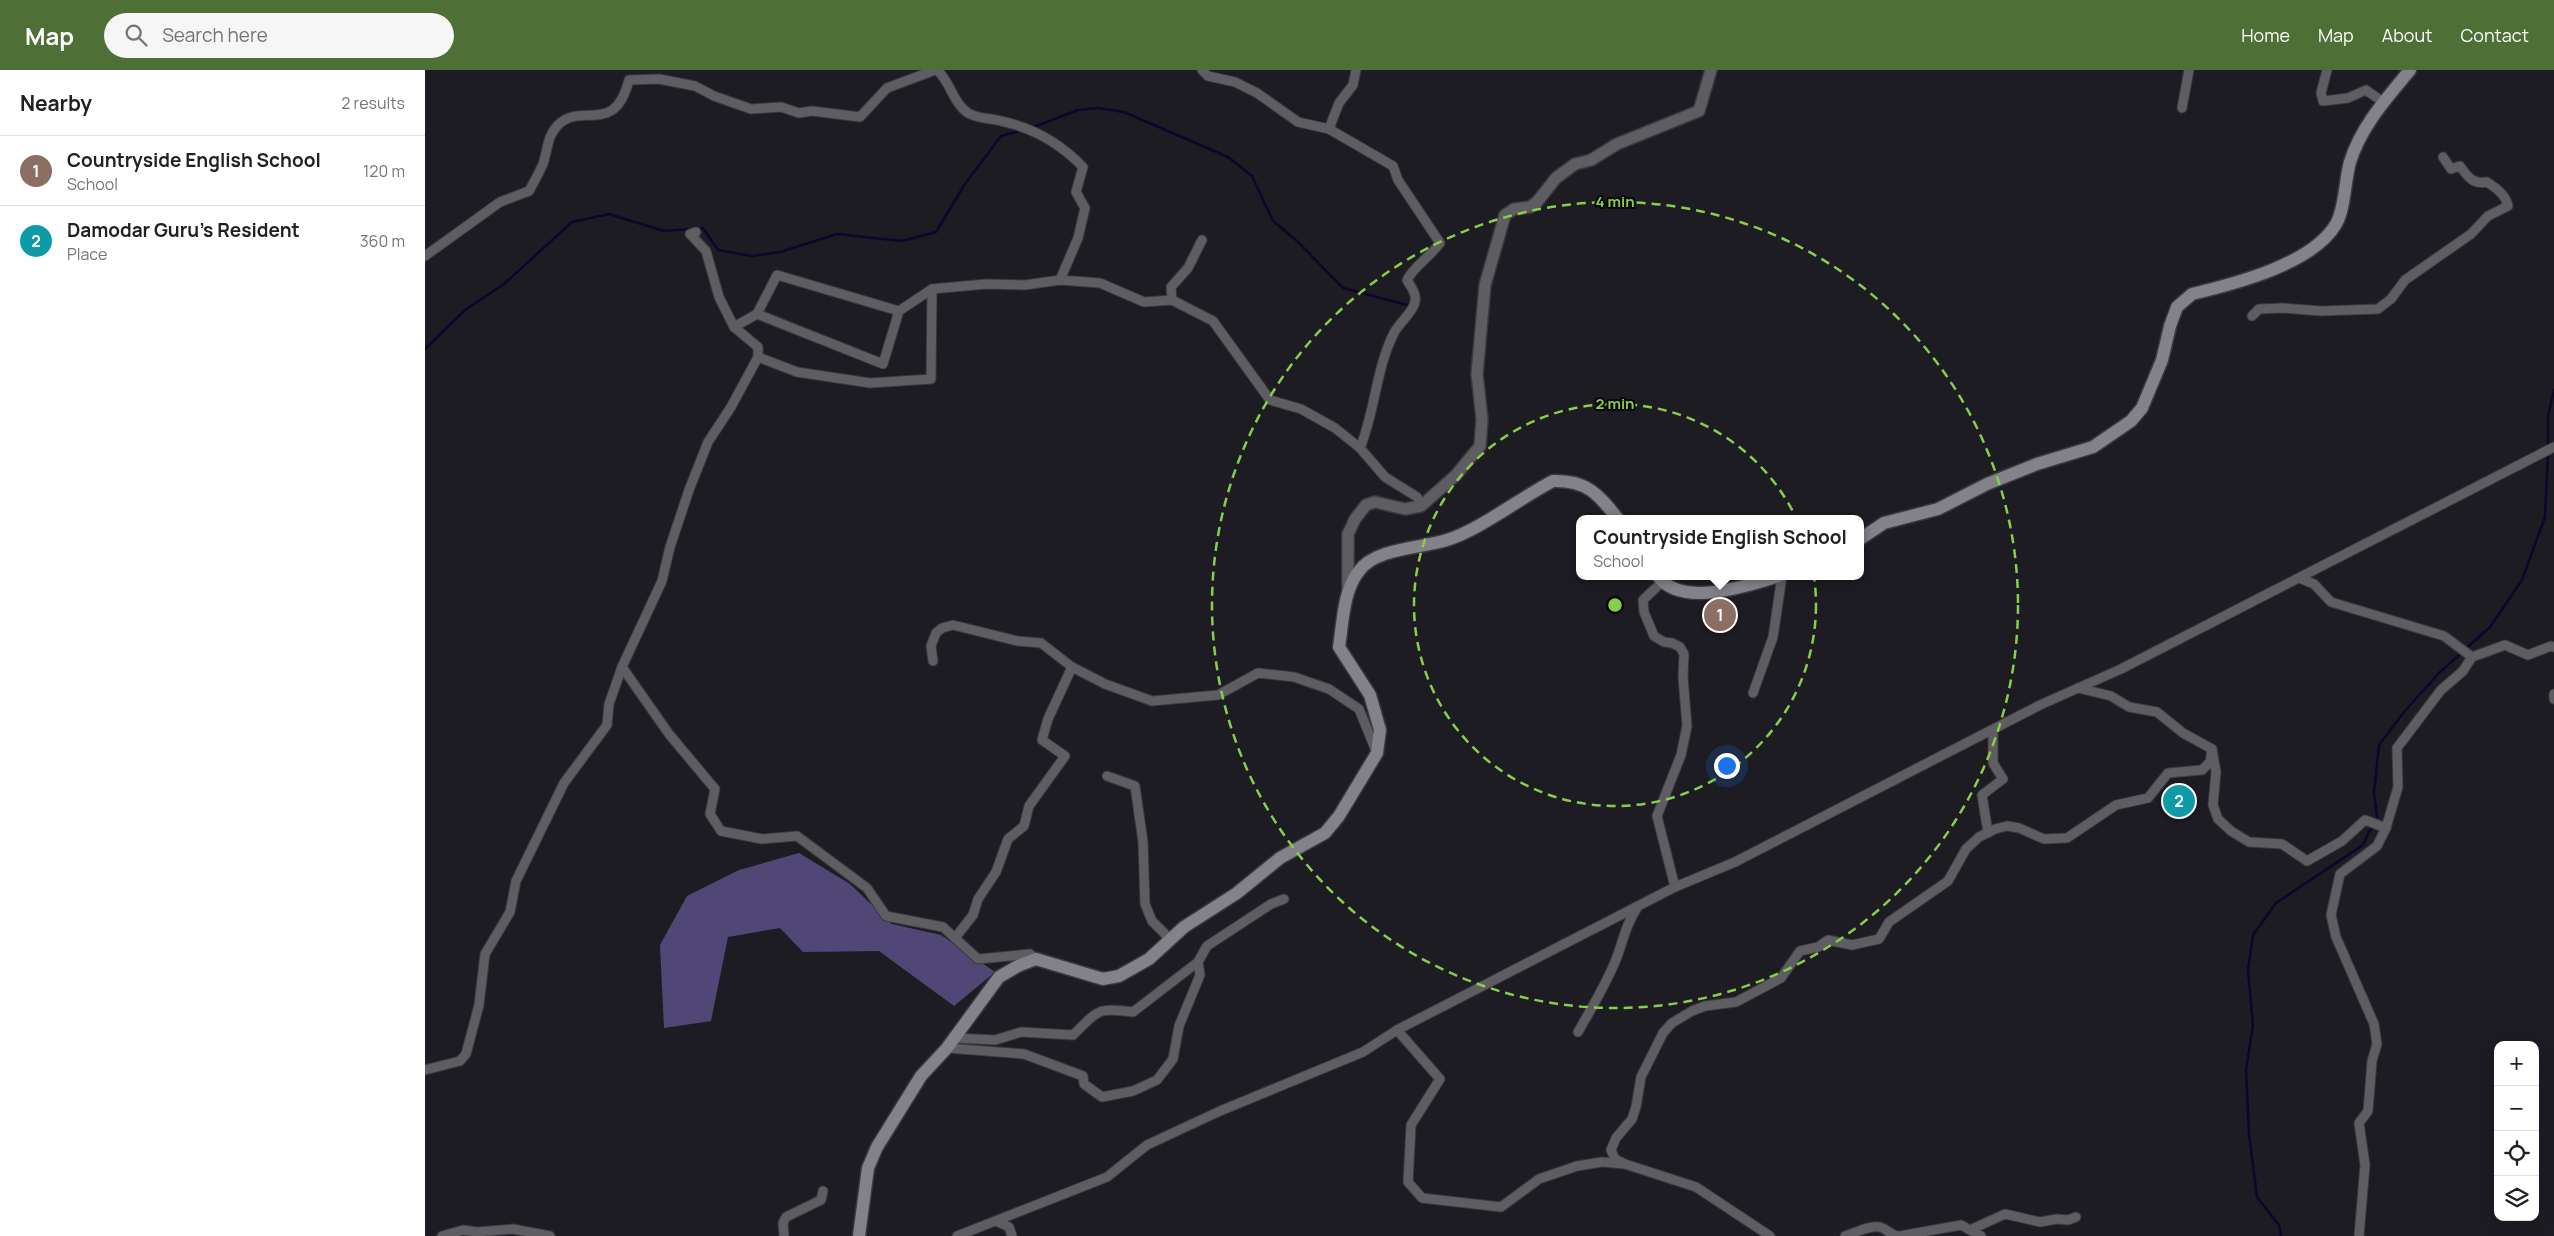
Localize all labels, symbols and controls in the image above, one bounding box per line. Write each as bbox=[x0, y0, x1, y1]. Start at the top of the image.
search box bbox=[104, 13, 454, 58]
text: Map bbox=[25, 19, 74, 52]
icon: search bbox=[122, 21, 150, 49]
text: Search here bbox=[162, 22, 268, 48]
text: Home bbox=[2241, 23, 2290, 47]
text: Map bbox=[2318, 23, 2354, 47]
text: About bbox=[2382, 23, 2432, 47]
text: Contact bbox=[2460, 23, 2529, 47]
text: Nearby bbox=[20, 89, 92, 117]
text: 2 results bbox=[341, 92, 405, 114]
text: Countryside English School bbox=[67, 147, 321, 173]
text: 1 bbox=[32, 160, 40, 182]
text: 120 m bbox=[363, 160, 405, 182]
text: School bbox=[67, 173, 118, 195]
text: 4 min bbox=[1595, 191, 1635, 212]
text: Damodar Guru's Resident bbox=[67, 217, 300, 243]
text: 2 bbox=[31, 230, 41, 252]
text: 360 m bbox=[360, 230, 405, 252]
text: Place bbox=[67, 243, 107, 265]
text: 2 min bbox=[1595, 393, 1635, 414]
popup bbox=[1576, 515, 1864, 580]
text: Countryside English School bbox=[1593, 524, 1847, 550]
text: School bbox=[1593, 550, 1644, 572]
centre of rings bbox=[1606, 596, 1624, 614]
pin: 1 bbox=[1704, 596, 1736, 634]
your location bbox=[1714, 753, 1740, 779]
pin: 2 bbox=[2163, 782, 2195, 820]
map controls bbox=[2494, 1041, 2539, 1221]
button: + bbox=[2494, 1041, 2539, 1086]
button: − bbox=[2494, 1086, 2539, 1131]
button: locate bbox=[2494, 1131, 2539, 1176]
button: layers bbox=[2494, 1176, 2539, 1221]

